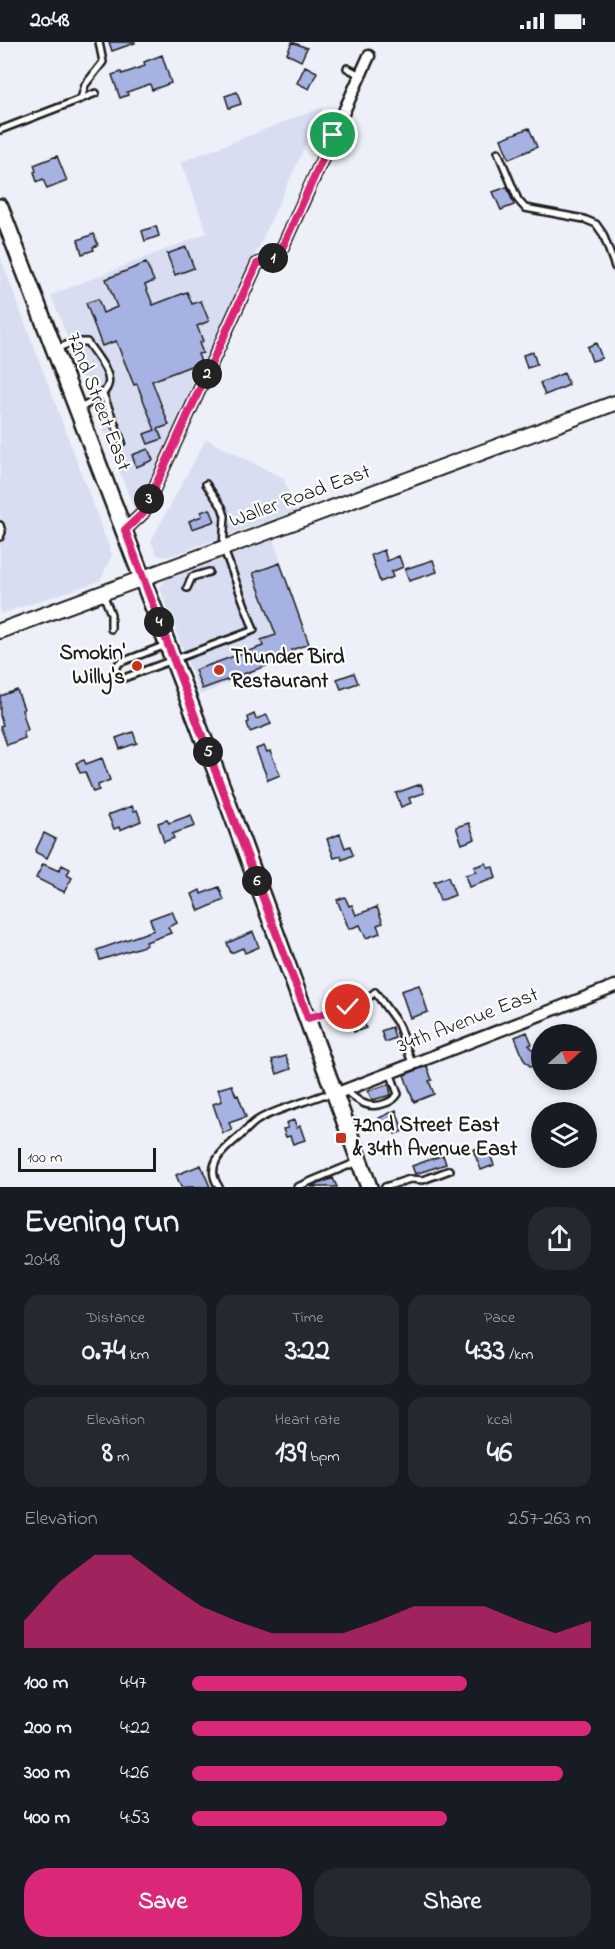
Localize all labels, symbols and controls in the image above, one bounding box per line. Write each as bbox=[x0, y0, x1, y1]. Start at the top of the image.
text: 20:48 bbox=[30, 5, 70, 37]
pin bbox=[307, 109, 358, 160]
icon: arrive bbox=[316, 118, 349, 151]
pin: 1 bbox=[258, 243, 288, 273]
text: 1 bbox=[270, 246, 276, 270]
street label: 72nd Street East bbox=[58, 328, 138, 476]
pin: 2 bbox=[192, 359, 222, 389]
text: 2 bbox=[203, 362, 211, 386]
street label: Waller Road East bbox=[225, 457, 375, 537]
pin: 3 bbox=[134, 484, 164, 514]
text: 3 bbox=[146, 487, 152, 511]
pin: 4 bbox=[144, 607, 174, 637]
text: 4 bbox=[156, 610, 162, 634]
place label: Smokin' Willy's bbox=[59, 639, 126, 695]
place label: Thunder Bird Restaurant bbox=[231, 643, 345, 697]
marker: Smokin' Willy's bbox=[130, 659, 144, 673]
marker: Thunder Bird Restaurant bbox=[212, 663, 226, 677]
pin: 5 bbox=[193, 737, 223, 767]
text: 5 bbox=[203, 740, 213, 764]
pin: 6 bbox=[242, 866, 272, 896]
text: 6 bbox=[253, 869, 261, 893]
street label: 34th Avenue East bbox=[393, 980, 543, 1062]
pin bbox=[322, 981, 373, 1032]
icon: check bbox=[331, 990, 364, 1023]
north arrow bbox=[531, 1024, 597, 1090]
map controls bbox=[531, 1024, 597, 1168]
button: layers bbox=[531, 1102, 597, 1168]
place label: 72nd Street East & 34th Avenue East bbox=[352, 1111, 518, 1165]
marker: 72nd Street East & 34th Avenue East bbox=[334, 1131, 348, 1145]
scale bar bbox=[18, 1145, 156, 1172]
text: 100 m bbox=[27, 1146, 62, 1170]
text: Evening run bbox=[24, 1199, 179, 1247]
button: share bbox=[528, 1207, 591, 1270]
text: 20:48 bbox=[24, 1246, 60, 1275]
text: Distance bbox=[86, 1306, 145, 1330]
text: Time bbox=[292, 1306, 323, 1330]
text: Pace bbox=[484, 1306, 515, 1330]
text: 0.74 bbox=[82, 1330, 126, 1374]
text: 3:22 bbox=[285, 1330, 330, 1374]
text: 4:33 bbox=[465, 1330, 505, 1374]
text: km bbox=[126, 1343, 149, 1367]
text: /km bbox=[505, 1343, 534, 1367]
text: Elevation bbox=[86, 1408, 145, 1432]
text: Heart rate bbox=[275, 1408, 340, 1432]
text: kcal bbox=[487, 1408, 512, 1432]
text: 8 bbox=[102, 1432, 113, 1476]
text: 139 bbox=[275, 1432, 306, 1476]
text: 46 bbox=[487, 1432, 512, 1476]
text: m bbox=[113, 1445, 129, 1469]
text: bpm bbox=[306, 1445, 340, 1469]
text: Elevation bbox=[24, 1505, 98, 1534]
text: 257–263 m bbox=[508, 1505, 591, 1534]
text: 100 m bbox=[24, 1669, 68, 1698]
text: 4:47 bbox=[120, 1669, 146, 1698]
text: 200 m bbox=[24, 1714, 72, 1743]
text: 4:22 bbox=[120, 1714, 150, 1743]
text: 300 m bbox=[24, 1759, 70, 1788]
text: 4:26 bbox=[120, 1759, 149, 1788]
text: 400 m bbox=[24, 1804, 70, 1833]
text: 4:53 bbox=[120, 1804, 150, 1833]
button: Save bbox=[24, 1868, 302, 1937]
button: Share bbox=[314, 1868, 591, 1937]

